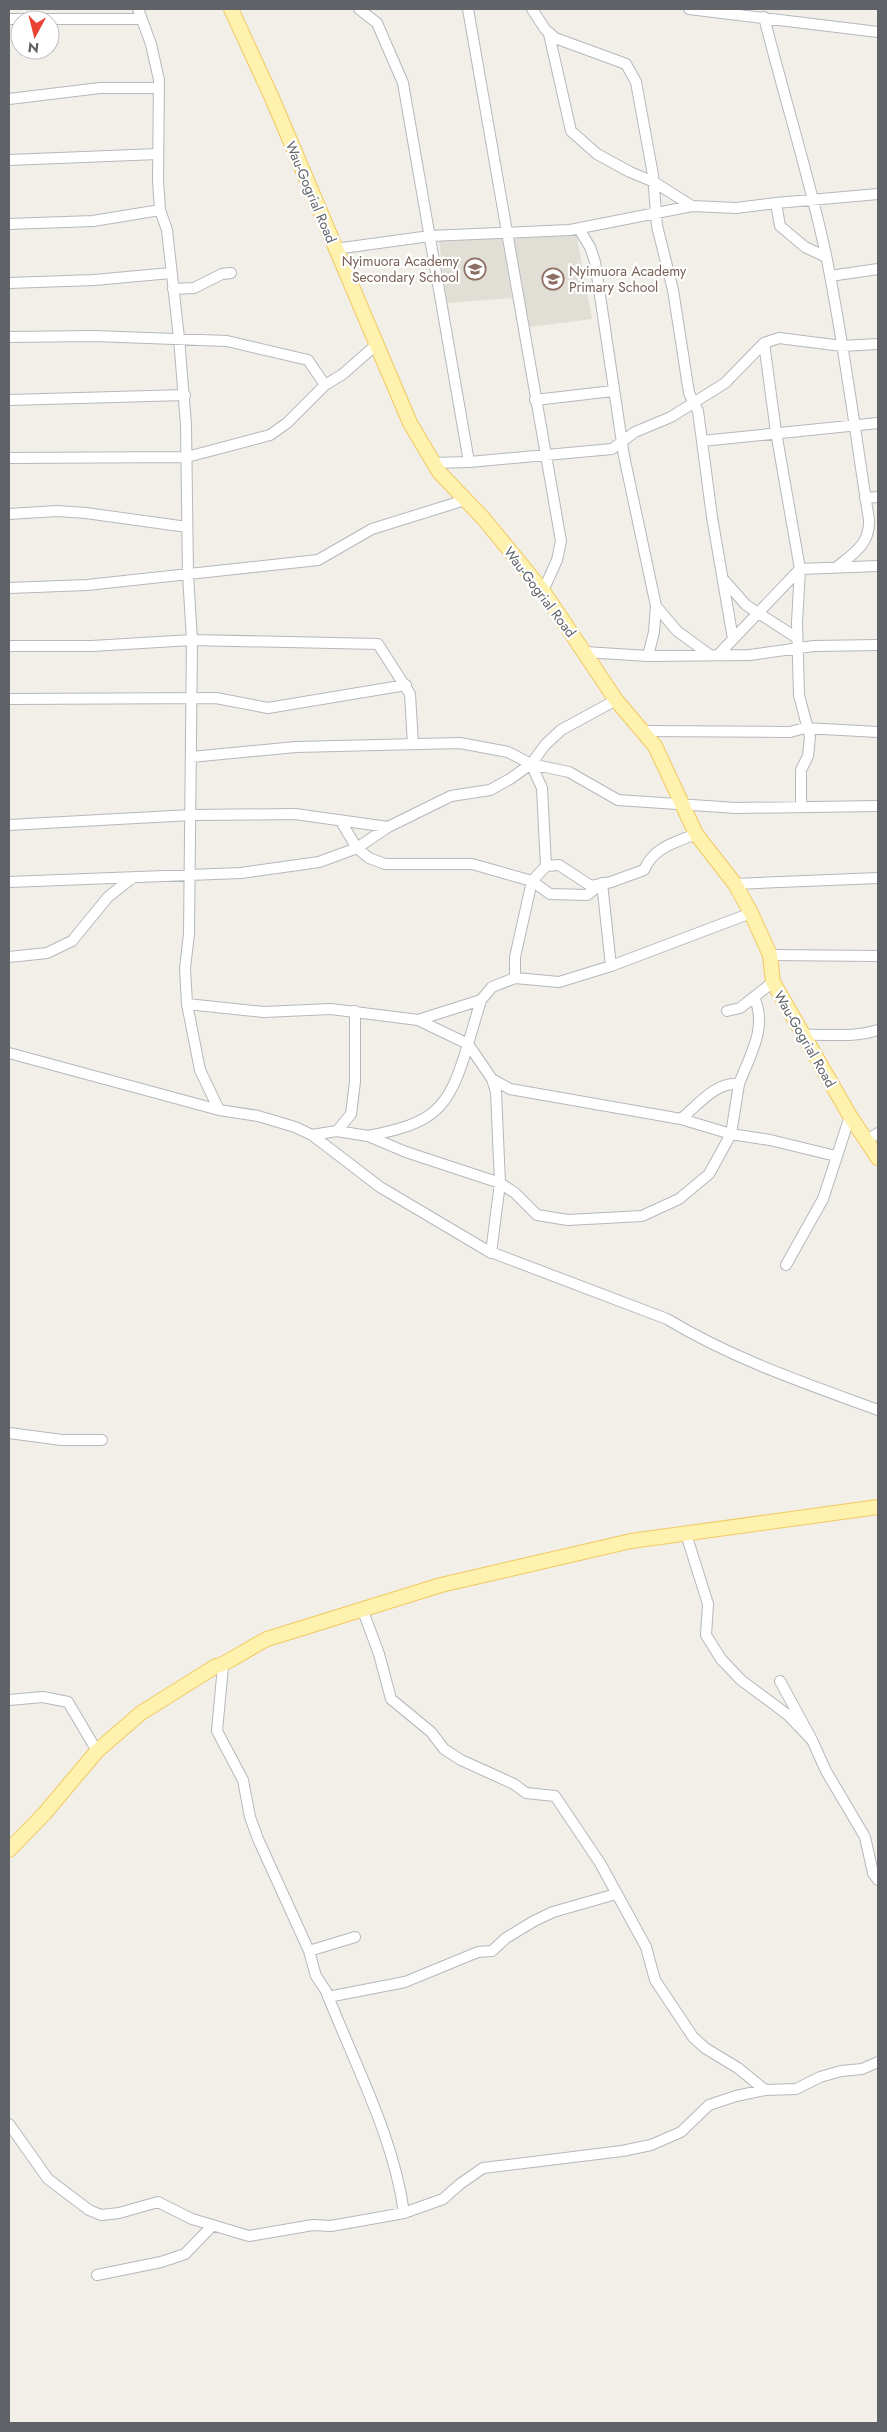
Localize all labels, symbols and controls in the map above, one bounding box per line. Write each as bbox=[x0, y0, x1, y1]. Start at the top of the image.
north arrow bbox=[10, 10, 60, 60]
text: N bbox=[27, 37, 40, 59]
street label: Wau-Gogrial Road bbox=[281, 138, 341, 246]
place label: Nyimuora Academy Secondary School bbox=[342, 251, 460, 287]
school or university icon: Nyimuora Academy Secondary School bbox=[463, 257, 487, 281]
place label: Nyimuora Academy Primary School bbox=[569, 261, 687, 297]
school or university icon: Nyimuora Academy Primary School bbox=[541, 267, 565, 291]
street label: Wau-Gogrial Road bbox=[499, 543, 581, 641]
street label: Wau-Gogrial Road bbox=[769, 987, 841, 1091]

